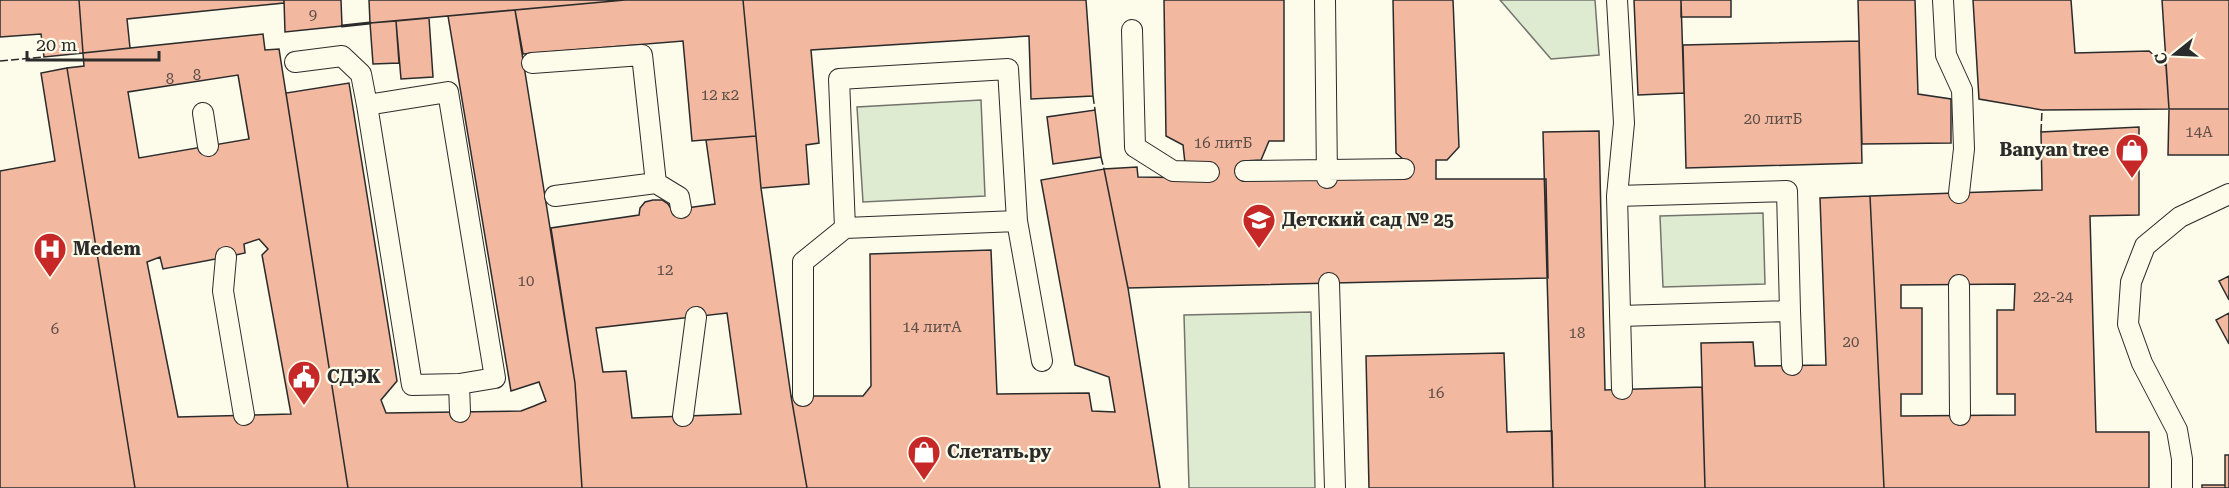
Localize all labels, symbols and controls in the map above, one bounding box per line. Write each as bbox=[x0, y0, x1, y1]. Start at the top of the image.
house number: 9 bbox=[309, 6, 317, 24]
scale bar bbox=[27, 24, 159, 62]
north arrow bbox=[2145, 24, 2205, 84]
text: 20 m bbox=[36, 34, 77, 55]
text: С bbox=[2150, 50, 2172, 67]
house number: 8 bbox=[193, 66, 201, 84]
house number: 8 bbox=[166, 70, 174, 88]
house number: 12 к2 bbox=[701, 86, 739, 104]
house number: 20 литБ bbox=[1744, 110, 1803, 128]
house number: 14А bbox=[2185, 123, 2213, 141]
shop icon: Banyan tree bbox=[2114, 132, 2150, 179]
house number: 16 литБ bbox=[1194, 134, 1253, 152]
place label: Banyan tree bbox=[1999, 139, 2109, 160]
school or university icon: Детский сад № 25 bbox=[1241, 202, 1277, 249]
place label: Детский сад № 25 bbox=[1282, 209, 1454, 230]
hospital icon: Medem bbox=[32, 231, 68, 278]
place label: Medem bbox=[73, 238, 141, 259]
house number: 12 bbox=[657, 261, 673, 279]
house number: 10 bbox=[518, 272, 534, 290]
house number: 22-24 bbox=[2033, 288, 2074, 306]
house number: 14 литА bbox=[902, 318, 962, 336]
house number: 6 bbox=[51, 320, 59, 338]
house number: 18 bbox=[1569, 324, 1585, 342]
house number: 20 bbox=[1843, 333, 1859, 351]
public building icon: СДЭК bbox=[286, 359, 322, 406]
place label: СДЭК bbox=[327, 366, 381, 387]
house number: 16 bbox=[1428, 384, 1444, 402]
shop icon: Слетать.ру bbox=[906, 434, 942, 481]
place label: Слетать.ру bbox=[947, 441, 1052, 462]

